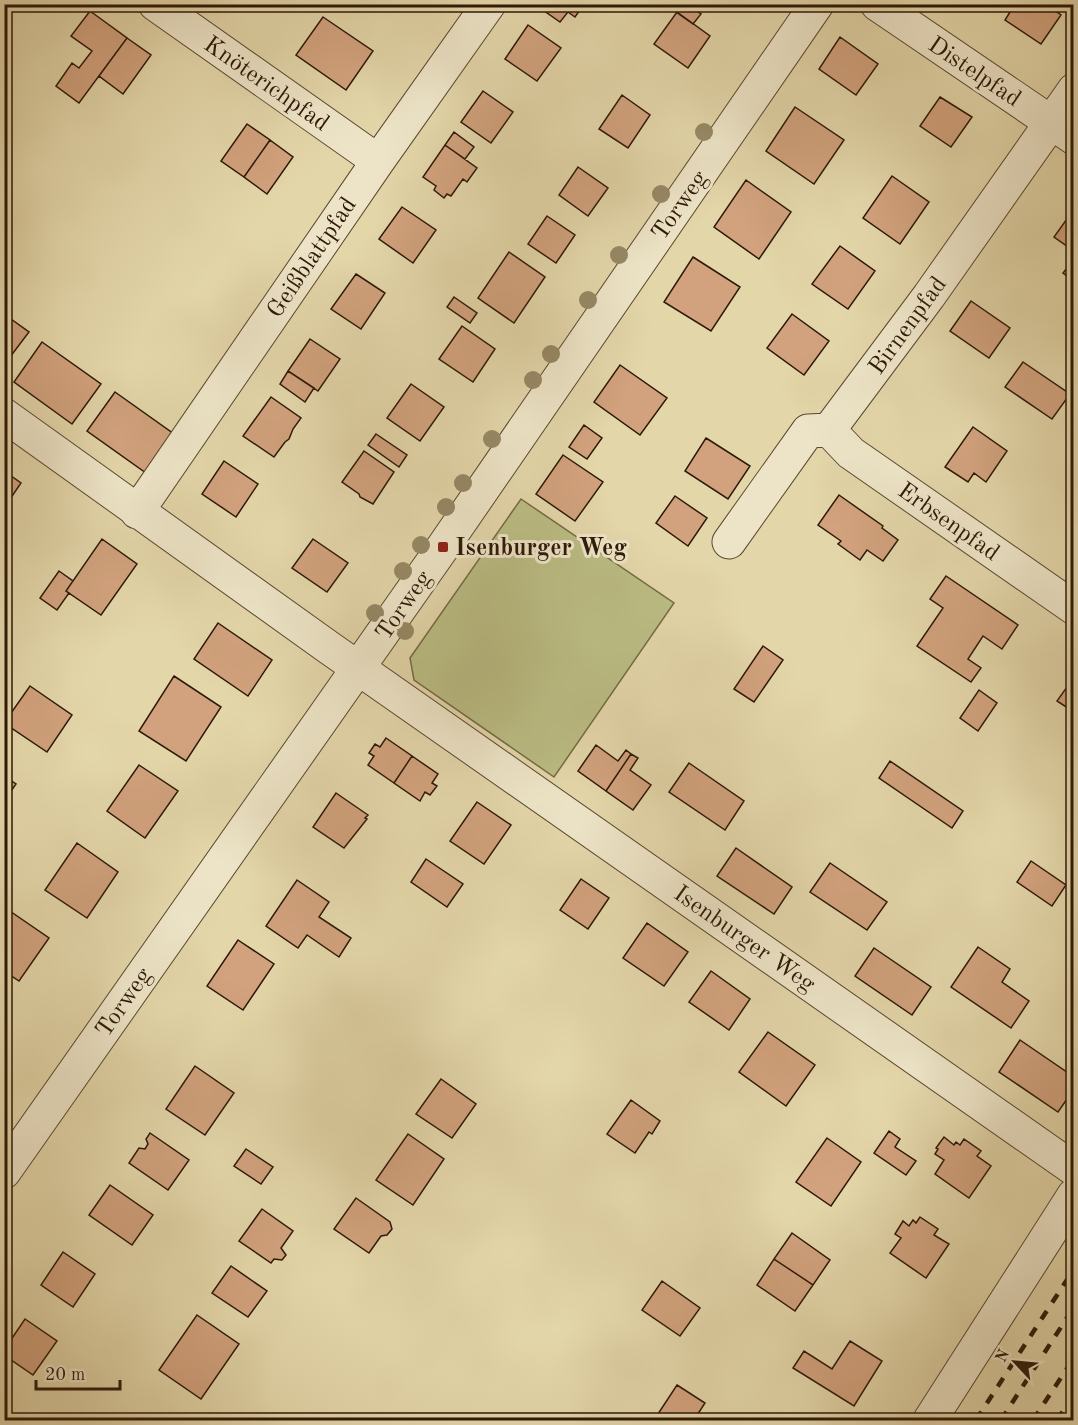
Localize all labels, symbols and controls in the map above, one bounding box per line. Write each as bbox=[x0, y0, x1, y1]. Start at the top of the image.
street label: Knöterichpfad bbox=[199, 33, 333, 137]
street label: Distelpfad bbox=[923, 33, 1025, 112]
street label: Torweg bbox=[648, 167, 713, 245]
street label: Geißblattpfad bbox=[264, 194, 362, 323]
street label: Birnenpfad bbox=[865, 273, 952, 380]
street label: Erbsenpfad bbox=[893, 479, 1003, 566]
place label: Isenburger Weg bbox=[455, 537, 627, 561]
marker: Isenburger Weg bbox=[436, 540, 450, 554]
street label: Torweg bbox=[372, 567, 437, 645]
street label: Isenburger Weg bbox=[669, 882, 819, 997]
street label: Torweg bbox=[92, 964, 157, 1042]
north arrow bbox=[985, 1332, 1045, 1392]
text: N bbox=[993, 1347, 1014, 1365]
scale bar bbox=[36, 1353, 120, 1391]
text: 20 m bbox=[45, 1366, 85, 1384]

